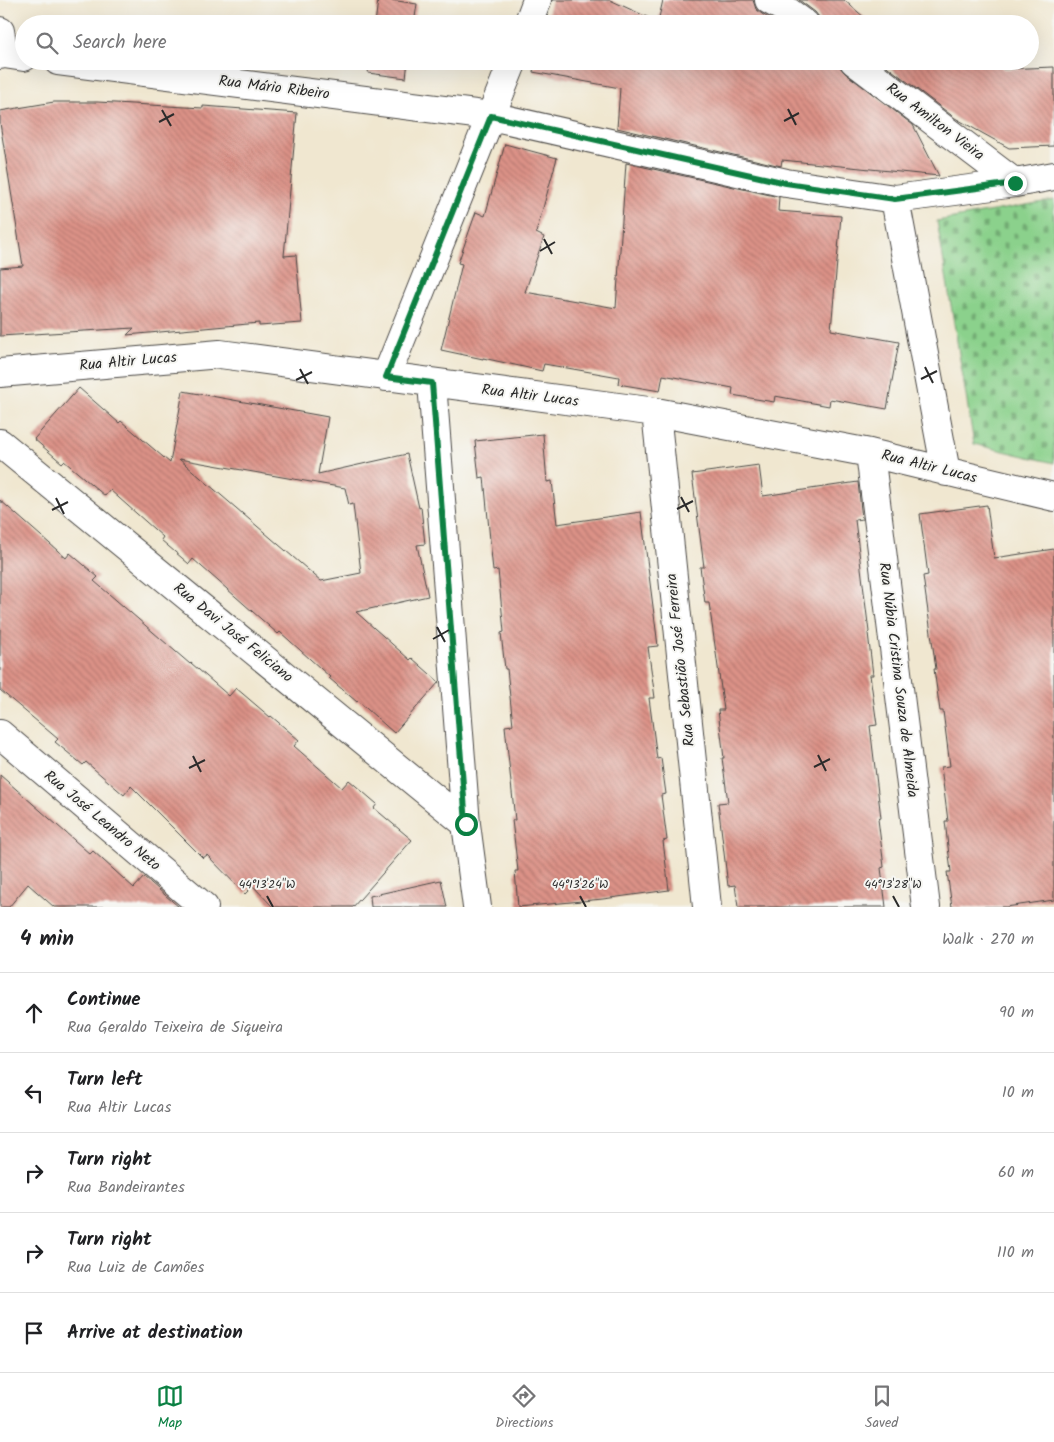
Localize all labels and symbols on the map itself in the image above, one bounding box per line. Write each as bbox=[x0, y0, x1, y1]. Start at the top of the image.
street label: Rua Mário Ribeiro bbox=[217, 69, 331, 107]
street label: Rua Amilton Vieira bbox=[881, 77, 989, 167]
route end bbox=[1004, 172, 1027, 195]
street label: Rua Altir Lucas bbox=[78, 346, 178, 378]
street label: Rua Altir Lucas bbox=[480, 378, 581, 414]
street label: Rua Altir Lucas bbox=[879, 444, 980, 491]
street label: Rua Núbia Cristina Souza de Almeida bbox=[872, 561, 924, 799]
street label: Rua Sebastião José Ferreira bbox=[660, 572, 702, 748]
street label: Rua Davi José Feliciano bbox=[168, 577, 298, 689]
street label: Rua José Leandro Neto bbox=[38, 765, 166, 877]
route start bbox=[455, 813, 478, 836]
text: 44°13'24"W bbox=[239, 875, 295, 894]
text: 44°13'26"W bbox=[552, 875, 608, 894]
text: 44°13'28"W bbox=[864, 875, 922, 894]

